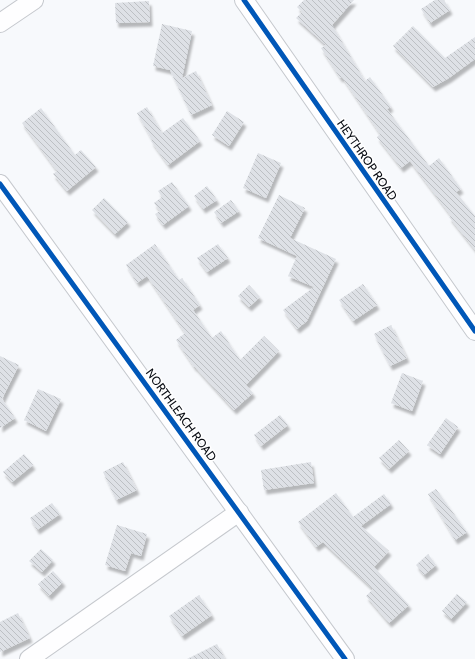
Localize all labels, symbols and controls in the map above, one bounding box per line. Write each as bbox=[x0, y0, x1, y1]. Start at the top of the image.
street label: HEYTHROP ROAD bbox=[334, 116, 401, 203]
street label: NORTHLEACH ROAD bbox=[143, 366, 220, 464]

